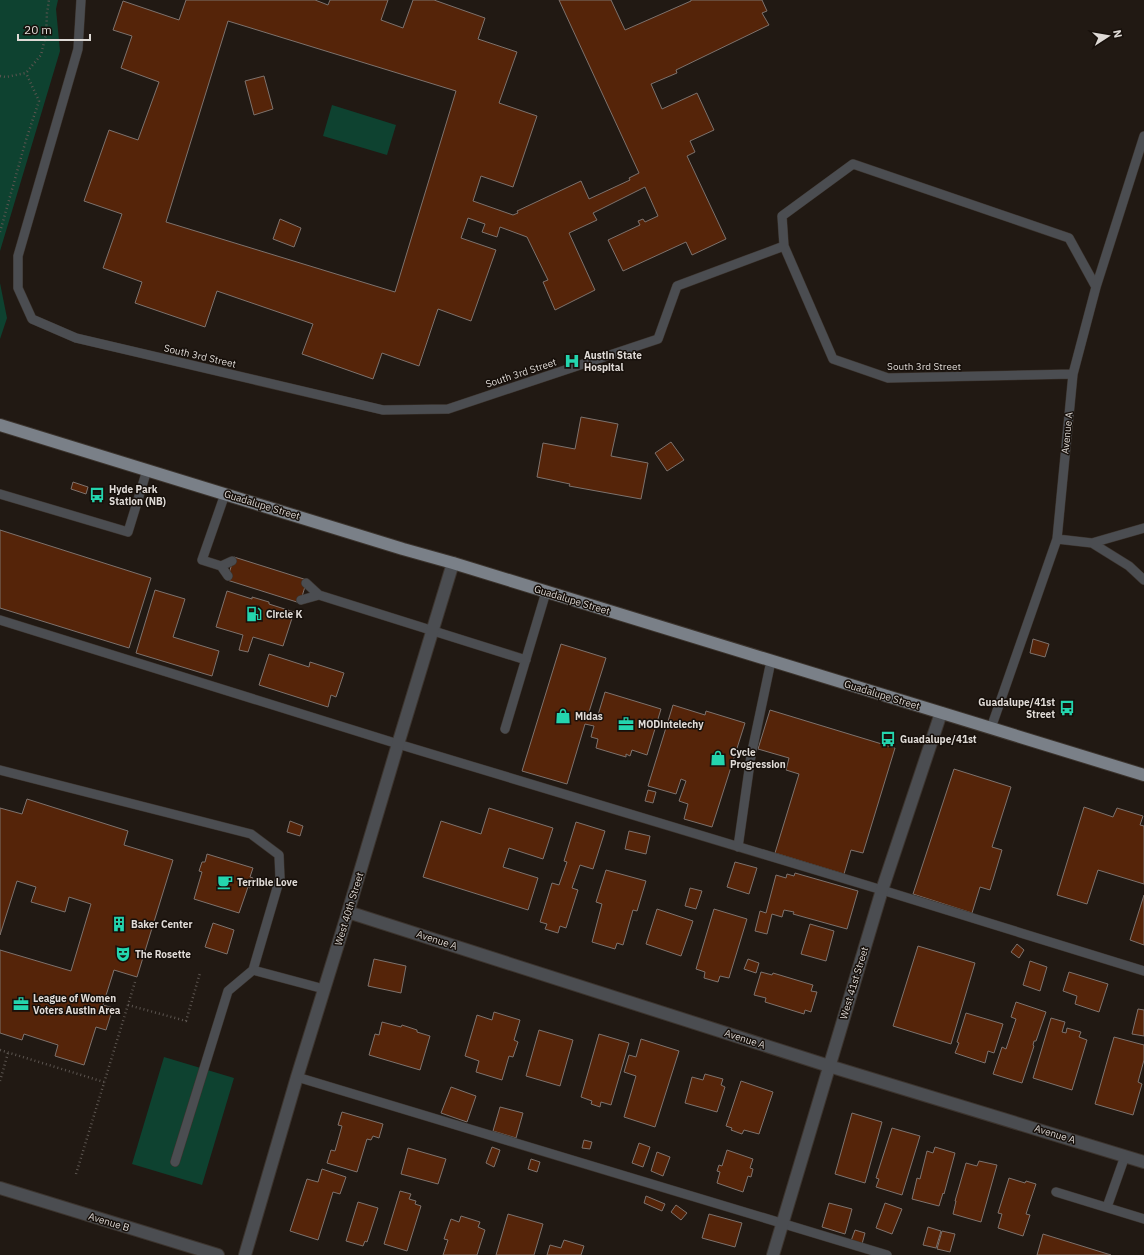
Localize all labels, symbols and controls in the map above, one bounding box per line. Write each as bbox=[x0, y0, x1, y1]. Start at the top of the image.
scale bar bbox=[18, 16, 90, 42]
north arrow bbox=[1088, 16, 1128, 56]
text: 20 m bbox=[24, 22, 52, 37]
text: N bbox=[1110, 29, 1125, 39]
street label: South 3rd Street bbox=[163, 341, 238, 371]
place label: Austin State Hospital bbox=[584, 349, 642, 374]
hospital icon: Austin State Hospital bbox=[563, 352, 581, 370]
street label: South 3rd Street bbox=[484, 355, 559, 391]
street label: South 3rd Street bbox=[887, 360, 961, 373]
street label: Avenue A bbox=[1058, 411, 1076, 455]
place label: Hyde Park Station (NB) bbox=[109, 483, 167, 508]
bus stop icon: Hyde Park Station (NB) bbox=[88, 486, 106, 504]
street label: Guadalupe Street bbox=[223, 487, 302, 523]
street label: Guadalupe Street bbox=[533, 582, 612, 618]
fuel station icon: Circle K bbox=[245, 605, 263, 623]
place label: Circle K bbox=[266, 608, 303, 621]
street label: Guadalupe Street bbox=[843, 677, 922, 713]
place label: Guadalupe/41st Street bbox=[978, 696, 1055, 721]
bus stop icon: Guadalupe/41st Street bbox=[1058, 699, 1076, 717]
shop icon: Midas bbox=[554, 707, 572, 725]
place label: Midas bbox=[575, 710, 603, 723]
office icon: MODintelechy bbox=[617, 715, 635, 733]
place label: MODintelechy bbox=[638, 718, 704, 731]
bus stop icon: Guadalupe/41st bbox=[879, 730, 897, 748]
place label: Guadalupe/41st bbox=[900, 733, 977, 746]
place label: Cycle Progression bbox=[730, 746, 786, 771]
shop icon: Cycle Progression bbox=[709, 749, 727, 767]
street label: West 40th Street bbox=[332, 870, 366, 947]
cafe icon: Terrible Love bbox=[216, 873, 234, 891]
place label: Terrible Love bbox=[237, 876, 298, 889]
building icon: Baker Center bbox=[110, 915, 128, 933]
place label: Baker Center bbox=[131, 918, 192, 931]
street label: Avenue A bbox=[415, 927, 460, 953]
theatre icon: The Rosette bbox=[114, 945, 132, 963]
street label: West 41st Street bbox=[837, 945, 871, 1021]
place label: The Rosette bbox=[135, 948, 191, 961]
place label: League of Women Voters Austin Area bbox=[33, 992, 121, 1017]
office icon: League of Women Voters Austin Area bbox=[12, 995, 30, 1013]
street label: Avenue A bbox=[723, 1026, 768, 1052]
street label: Avenue A bbox=[1033, 1122, 1078, 1147]
street label: Avenue B bbox=[87, 1210, 131, 1234]

